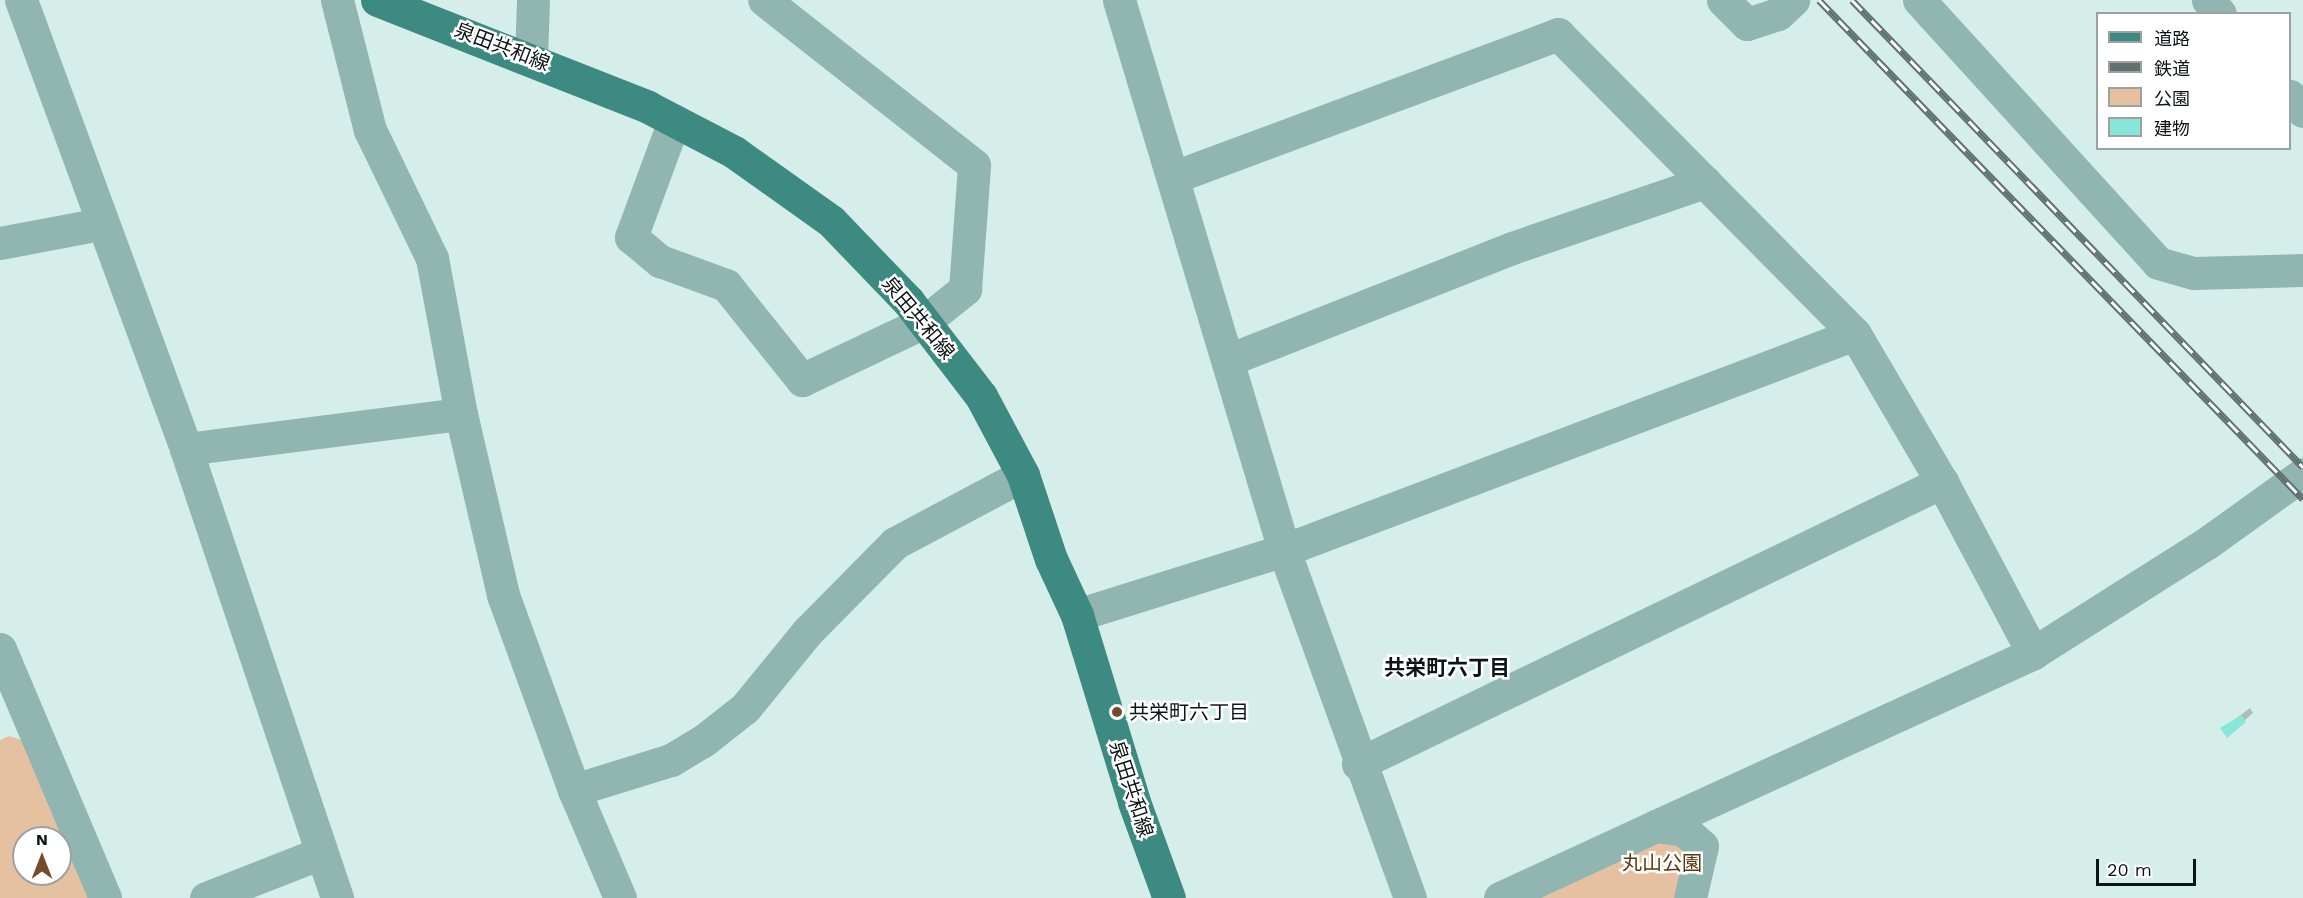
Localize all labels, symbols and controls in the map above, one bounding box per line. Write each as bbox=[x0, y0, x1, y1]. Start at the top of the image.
legend bbox=[2096, 12, 2291, 150]
street label: 泉田共和線 bbox=[451, 18, 553, 76]
text: 道路 bbox=[2154, 28, 2190, 49]
text: 鉄道 bbox=[2154, 58, 2190, 79]
text: 公園 bbox=[2154, 88, 2190, 109]
text: 建物 bbox=[2154, 118, 2190, 139]
street label: 泉田共和線 bbox=[877, 272, 959, 364]
district label: 共栄町六丁目 bbox=[1384, 655, 1510, 681]
place label: 共栄町六丁目 bbox=[1129, 700, 1249, 724]
marker: 共栄町六丁目 bbox=[1110, 705, 1124, 719]
street label: 泉田共和線 bbox=[1104, 738, 1158, 840]
north arrow bbox=[12, 826, 72, 886]
text: N bbox=[36, 830, 48, 849]
scale bar bbox=[2099, 847, 2200, 885]
park label: 丸山公園 bbox=[1622, 851, 1702, 875]
text: 20 m bbox=[2107, 859, 2152, 880]

